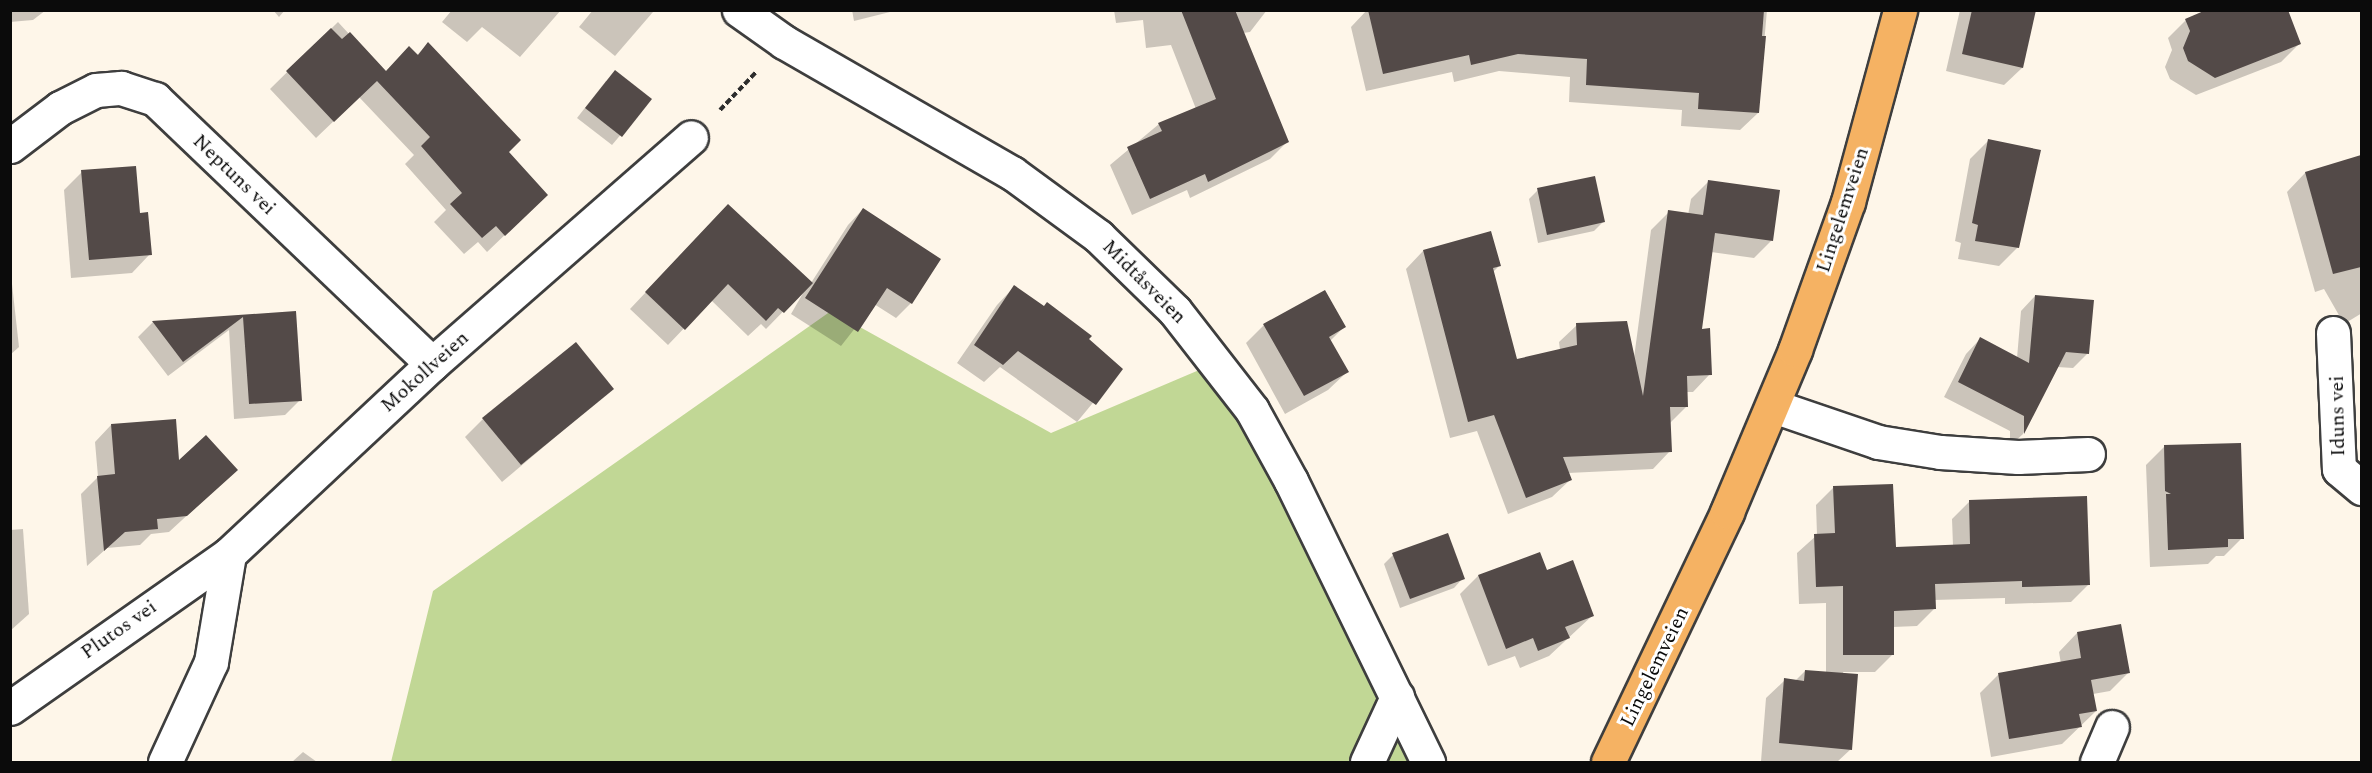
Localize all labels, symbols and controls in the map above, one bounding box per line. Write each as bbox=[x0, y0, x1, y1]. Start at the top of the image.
street label: Neptuns vei bbox=[187, 130, 281, 220]
street label: Lingelemveien bbox=[1811, 144, 1875, 276]
street label: Midtåsveien bbox=[1097, 235, 1191, 329]
street label: Mokollveien bbox=[376, 326, 474, 418]
street label: Iduns vei bbox=[2325, 375, 2351, 457]
street label: Plutos vei bbox=[77, 595, 161, 665]
street label: Lingelemveien bbox=[1616, 603, 1694, 731]

